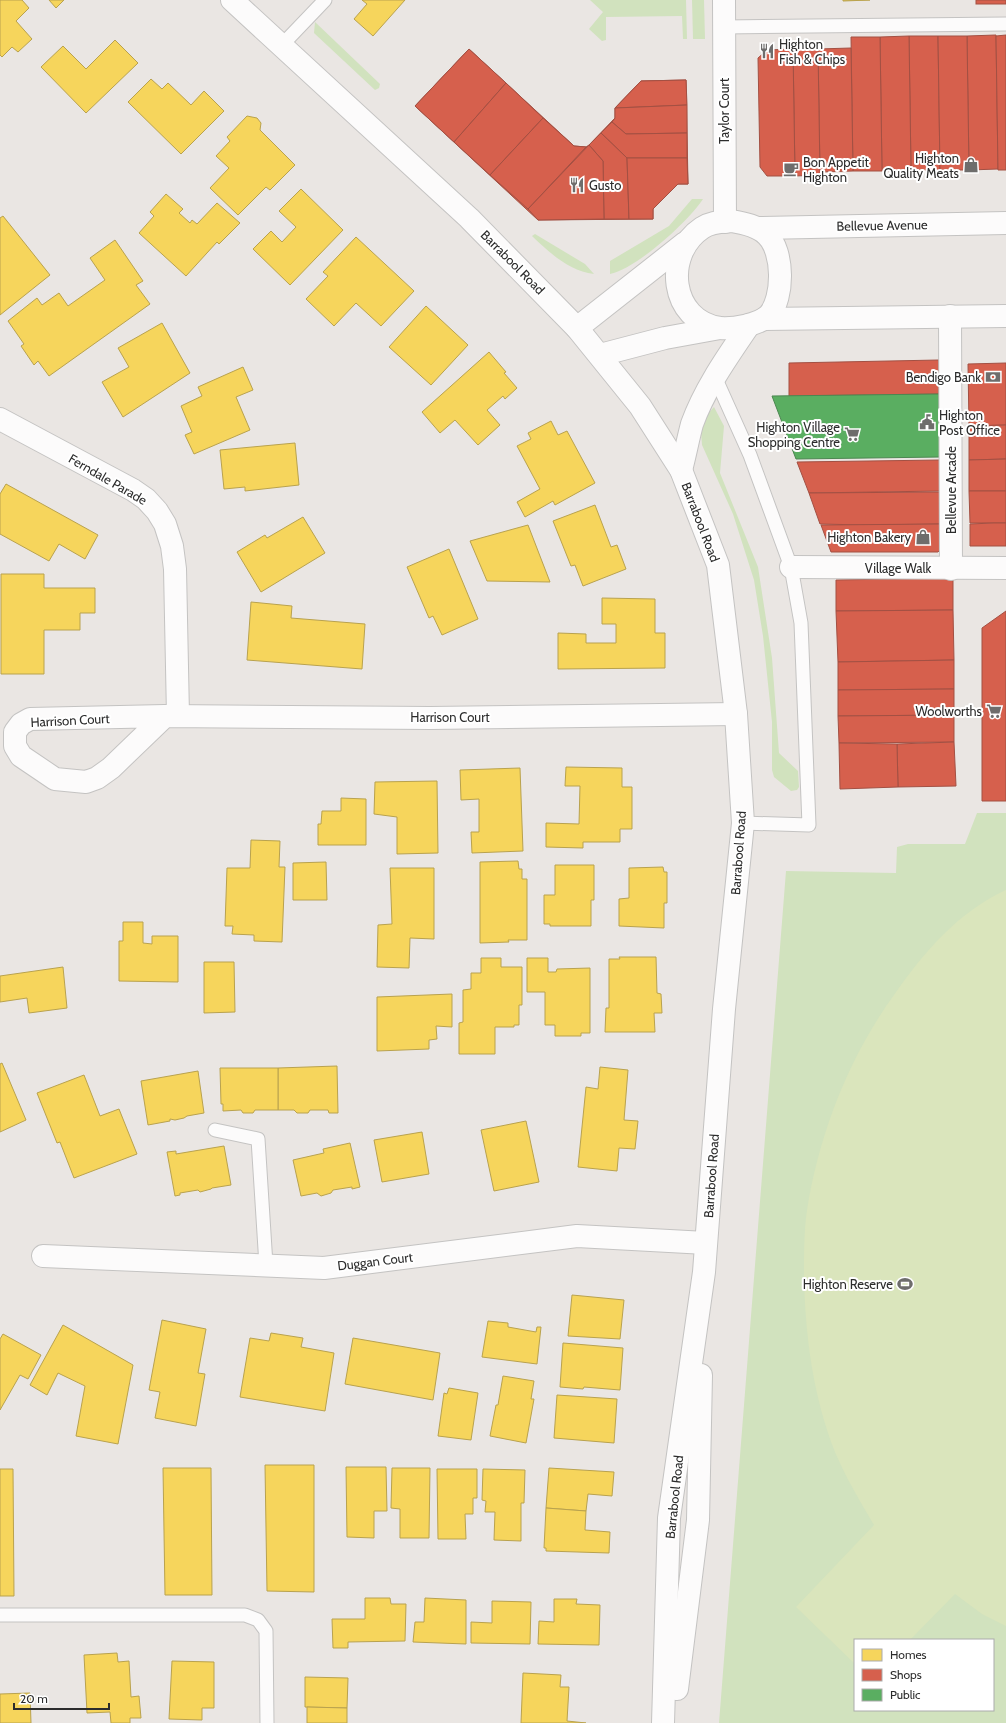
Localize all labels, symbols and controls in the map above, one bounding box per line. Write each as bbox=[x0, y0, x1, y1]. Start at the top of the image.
place label: Highton Fish & Chips bbox=[779, 36, 846, 67]
restaurant icon: Highton Fish & Chips bbox=[758, 42, 776, 60]
street label: Taylor Court bbox=[716, 77, 732, 144]
place label: Highton Quality Meats bbox=[883, 150, 960, 181]
place label: Bon Appetit Highton bbox=[803, 154, 869, 185]
shop icon: Highton Quality Meats bbox=[962, 156, 980, 174]
cafe icon: Bon Appetit Highton bbox=[782, 160, 800, 178]
restaurant icon: Gusto bbox=[568, 176, 586, 194]
place label: Gusto bbox=[589, 177, 621, 193]
street label: Bellevue Avenue bbox=[836, 216, 928, 234]
street label: Barrabool Road bbox=[478, 227, 548, 297]
bank icon: Bendigo Bank bbox=[984, 368, 1002, 386]
place label: Bendigo Bank bbox=[906, 369, 981, 385]
place label: Highton Post Office bbox=[939, 407, 1000, 438]
public building icon: Highton Post Office bbox=[918, 413, 936, 431]
place label: Highton Village Shopping Centre bbox=[748, 419, 840, 450]
supermarket icon: Highton Village Shopping Centre bbox=[843, 425, 861, 443]
street label: Bellevue Arcade bbox=[943, 446, 959, 534]
street label: Ferndale Parade bbox=[66, 450, 150, 508]
street label: Barrabool Road bbox=[678, 480, 724, 564]
shop icon: Highton Bakery bbox=[914, 528, 932, 546]
place label: Highton Bakery bbox=[827, 529, 911, 545]
street label: Village Walk bbox=[865, 560, 931, 576]
supermarket icon: Woolworths bbox=[985, 702, 1003, 720]
place label: Woolworths bbox=[915, 703, 983, 719]
street label: Harrison Court bbox=[410, 709, 490, 725]
street label: Harrison Court bbox=[30, 710, 111, 730]
street label: Barrabool Road bbox=[727, 811, 749, 895]
street label: Barrabool Road bbox=[700, 1134, 722, 1218]
street label: Duggan Court bbox=[336, 1248, 414, 1274]
sports icon: Highton Reserve bbox=[896, 1275, 914, 1293]
place label: Highton Reserve bbox=[803, 1276, 893, 1292]
street label: Barrabool Road bbox=[662, 1454, 686, 1540]
legend bbox=[854, 1639, 994, 1711]
text: Homes bbox=[890, 1647, 927, 1662]
text: Shops bbox=[890, 1667, 922, 1682]
scale bar bbox=[14, 1685, 109, 1711]
text: Public bbox=[890, 1687, 921, 1702]
text: 20 m bbox=[20, 1691, 48, 1706]

